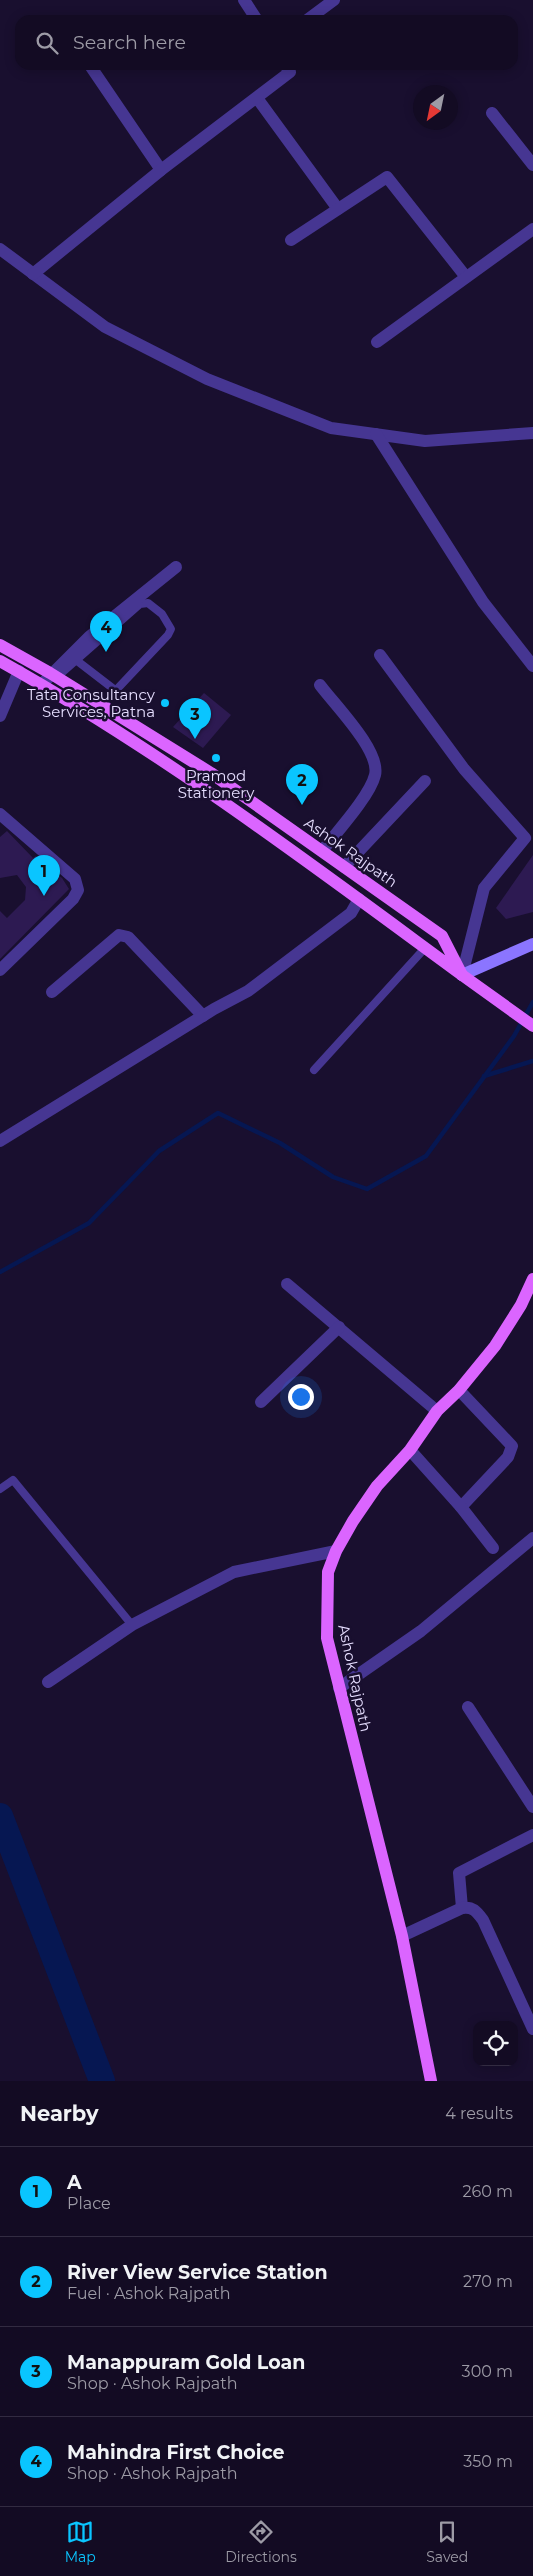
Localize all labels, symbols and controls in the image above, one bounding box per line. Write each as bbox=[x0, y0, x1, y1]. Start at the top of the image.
search box bbox=[15, 15, 518, 70]
icon: search bbox=[33, 29, 61, 57]
text: Search here bbox=[73, 31, 186, 54]
north arrow bbox=[413, 85, 458, 130]
pin: 4 bbox=[90, 611, 122, 652]
place label: Tata Consultancy Services, Patna bbox=[27, 685, 156, 721]
marker: Tata Consultancy Services, Patna bbox=[159, 697, 171, 709]
pin: 3 bbox=[179, 698, 211, 739]
marker: Pramod Stationery bbox=[210, 752, 222, 764]
pin: 2 bbox=[286, 764, 318, 805]
place label: Pramod Stationery bbox=[178, 766, 255, 802]
street label: Ashok Rajpath bbox=[301, 813, 401, 891]
pin: 1 bbox=[28, 855, 60, 896]
your location bbox=[288, 1384, 314, 1410]
street label: Ashok Rajpath bbox=[334, 1623, 376, 1733]
map controls bbox=[473, 2021, 518, 2066]
button: locate bbox=[473, 2021, 518, 2066]
text: Nearby bbox=[20, 2101, 99, 2126]
text: 4 results bbox=[445, 2104, 513, 2123]
text: A bbox=[67, 2171, 82, 2194]
text: 1 bbox=[33, 2182, 39, 2201]
text: 260 m bbox=[462, 2182, 513, 2201]
text: Place bbox=[67, 2194, 111, 2213]
text: River View Service Station bbox=[67, 2261, 328, 2284]
text: 2 bbox=[31, 2272, 41, 2291]
text: 270 m bbox=[463, 2272, 513, 2291]
text: Fuel · Ashok Rajpath bbox=[67, 2284, 231, 2303]
text: Manappuram Gold Loan bbox=[67, 2351, 305, 2374]
text: 3 bbox=[31, 2362, 41, 2381]
text: 300 m bbox=[462, 2362, 513, 2381]
text: Shop · Ashok Rajpath bbox=[67, 2374, 238, 2393]
text: Mahindra First Choice bbox=[67, 2441, 285, 2464]
text: 4 bbox=[30, 2452, 42, 2471]
text: 350 m bbox=[463, 2452, 513, 2471]
text: Shop · Ashok Rajpath bbox=[67, 2464, 238, 2483]
tab: Map bbox=[65, 2518, 96, 2566]
tab: Directions bbox=[225, 2518, 297, 2566]
tab: Saved bbox=[426, 2518, 468, 2566]

